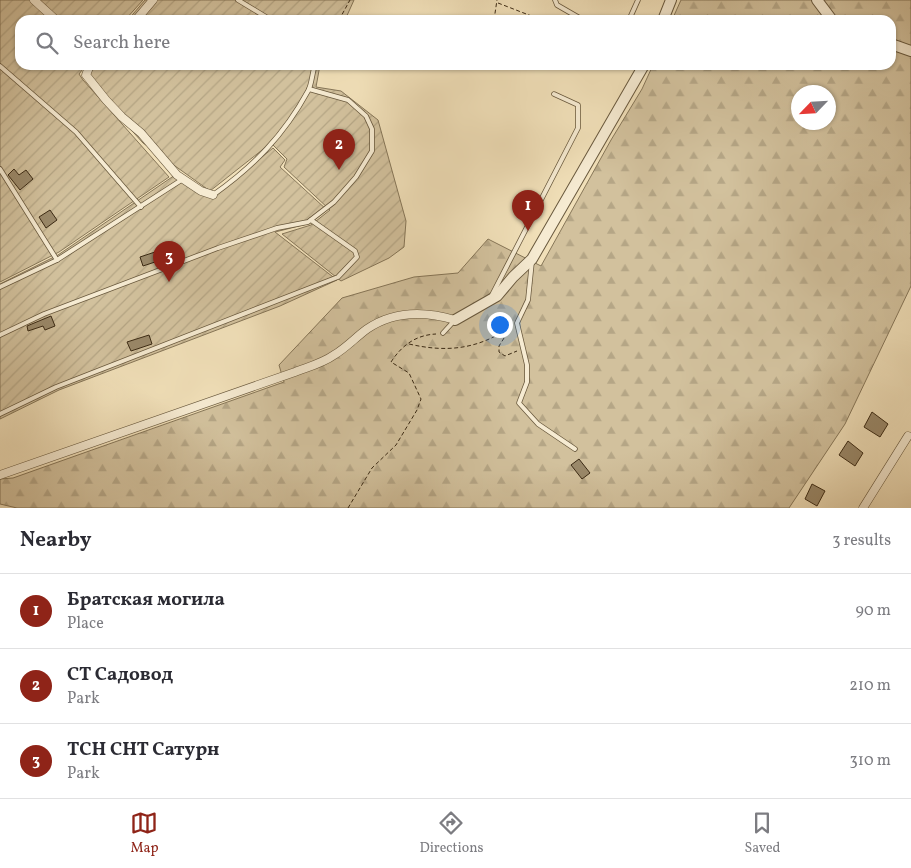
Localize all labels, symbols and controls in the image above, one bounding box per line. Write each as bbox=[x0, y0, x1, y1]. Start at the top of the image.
search box bbox=[15, 15, 896, 70]
icon: search bbox=[33, 29, 61, 57]
text: Search here bbox=[73, 30, 170, 56]
north arrow bbox=[791, 85, 836, 130]
pin: 2 bbox=[323, 129, 355, 170]
pin: 1 bbox=[512, 190, 544, 231]
pin: 3 bbox=[153, 241, 185, 282]
your location bbox=[487, 312, 513, 338]
text: Nearby bbox=[20, 526, 91, 555]
text: 3 results bbox=[832, 530, 891, 552]
text: Братская могила bbox=[67, 587, 225, 613]
text: 1 bbox=[33, 600, 39, 622]
text: 90 m bbox=[855, 600, 891, 622]
text: Place bbox=[67, 613, 104, 635]
text: СТ Садовод bbox=[67, 662, 173, 688]
text: 2 bbox=[32, 675, 40, 697]
text: 210 m bbox=[849, 675, 891, 697]
text: Park bbox=[67, 688, 100, 710]
text: ТСН СНТ Сатурн bbox=[67, 737, 220, 763]
text: 3 bbox=[32, 750, 40, 772]
text: 310 m bbox=[850, 750, 891, 772]
text: Park bbox=[67, 763, 100, 785]
tab: Map bbox=[130, 809, 158, 858]
tab: Directions bbox=[419, 809, 484, 858]
tab: Saved bbox=[744, 809, 781, 858]

